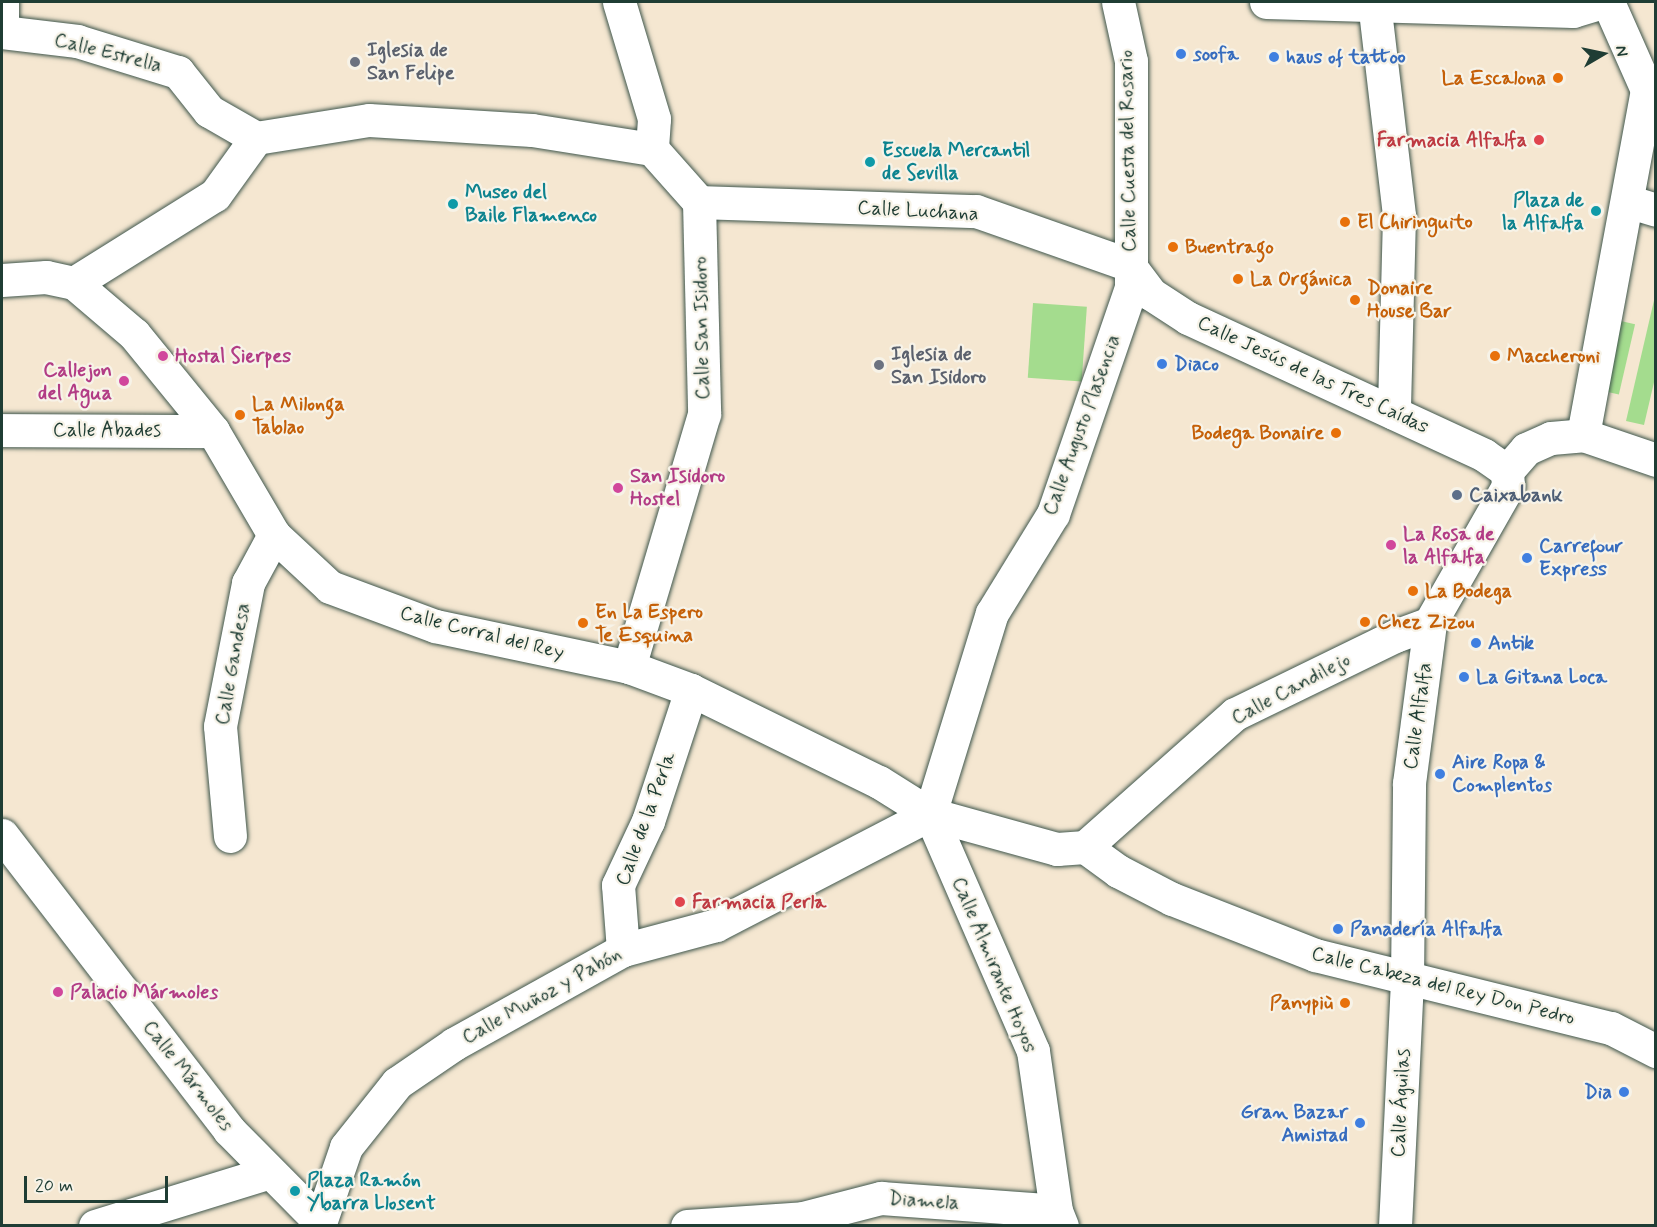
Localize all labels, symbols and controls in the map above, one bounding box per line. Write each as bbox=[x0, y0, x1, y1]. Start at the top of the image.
north arrow bbox=[1573, 24, 1633, 84]
street label: Calle Estrella bbox=[52, 28, 164, 78]
place label: Iglesia de San Felipe bbox=[367, 39, 455, 86]
place label: soofa bbox=[1193, 42, 1239, 66]
text: N bbox=[1610, 44, 1632, 58]
place label: haus of tattoo bbox=[1286, 45, 1407, 69]
marker: soofa bbox=[1174, 47, 1188, 61]
marker: haus of tattoo bbox=[1267, 50, 1281, 64]
street label: Calle Cuesta del Rosario bbox=[1114, 51, 1142, 251]
marker: Iglesia de San Felipe bbox=[348, 55, 362, 69]
place label: La Escalona bbox=[1446, 66, 1546, 90]
marker: La Escalona bbox=[1551, 71, 1565, 85]
place label: Farmacia Alfalfa bbox=[1377, 128, 1527, 152]
marker: Farmacia Alfalfa bbox=[1532, 133, 1546, 147]
place label: Escuela Mercantil de Sevilla bbox=[882, 138, 1029, 185]
marker: Escuela Mercantil de Sevilla bbox=[863, 155, 877, 169]
place label: Museo del Baile Flamenco bbox=[465, 180, 596, 227]
place label: Plaza de la Alfalfa bbox=[1502, 188, 1584, 235]
street label: Calle Luchana bbox=[858, 196, 978, 226]
marker: Museo del Baile Flamenco bbox=[446, 197, 460, 211]
marker: Plaza de la Alfalfa bbox=[1589, 204, 1603, 218]
place label: El Chiringuito bbox=[1357, 210, 1474, 234]
marker: El Chiringuito bbox=[1338, 215, 1352, 229]
place label: Buentrago bbox=[1185, 235, 1274, 259]
marker: Buentrago bbox=[1166, 240, 1180, 254]
street label: Calle San Isidoro bbox=[689, 256, 715, 400]
place label: La Orgánica bbox=[1250, 267, 1352, 291]
marker: La Orgánica bbox=[1231, 272, 1245, 286]
place label: Donaire House Bar bbox=[1367, 276, 1451, 323]
marker: Donaire House Bar bbox=[1348, 293, 1362, 307]
street label: Calle Jesús de las Tres Caídas bbox=[1193, 311, 1433, 439]
street label: Calle Augusto Plasencia bbox=[1038, 330, 1126, 520]
place label: Iglesia de San Isidoro bbox=[891, 342, 987, 389]
place label: Hostal Sierpes bbox=[175, 344, 290, 368]
place label: Maccheroni bbox=[1507, 344, 1600, 368]
marker: Hostal Sierpes bbox=[156, 349, 170, 363]
marker: Maccheroni bbox=[1488, 349, 1502, 363]
place label: Diaco bbox=[1174, 352, 1219, 376]
marker: Diaco bbox=[1155, 357, 1169, 371]
place label: Callejon del Agua bbox=[42, 358, 112, 405]
marker: Iglesia de San Isidoro bbox=[872, 358, 886, 372]
marker: Callejon del Agua bbox=[117, 374, 131, 388]
place label: La Milonga Tablao bbox=[252, 392, 351, 439]
marker: La Milonga Tablao bbox=[233, 408, 247, 422]
street label: Calle Abades bbox=[53, 418, 161, 442]
place label: Bodega Bonaire bbox=[1191, 421, 1324, 445]
marker: Bodega Bonaire bbox=[1329, 426, 1343, 440]
place label: San Isidoro Hostel bbox=[630, 464, 726, 511]
marker: San Isidoro Hostel bbox=[611, 481, 625, 495]
place label: Caixabank bbox=[1469, 483, 1563, 507]
marker: Caixabank bbox=[1450, 488, 1464, 502]
place label: La Rosa de la Alfalfa bbox=[1403, 522, 1494, 569]
place label: Carrefour Express bbox=[1539, 534, 1623, 581]
marker: La Rosa de la Alfalfa bbox=[1384, 538, 1398, 552]
marker: Carrefour Express bbox=[1520, 551, 1534, 565]
place label: La Bodega bbox=[1425, 579, 1516, 603]
marker: La Bodega bbox=[1406, 584, 1420, 598]
place label: En La Espero Te Esquina bbox=[595, 600, 704, 647]
street label: Calle Corral del Rey bbox=[397, 601, 567, 665]
street label: Calle Gandesa bbox=[211, 602, 255, 726]
place label: Chez Zizou bbox=[1377, 610, 1477, 634]
marker: Chez Zizou bbox=[1358, 615, 1372, 629]
marker: En La Espero Te Esquina bbox=[576, 616, 590, 630]
place label: Antik bbox=[1488, 631, 1534, 655]
marker: Antik bbox=[1469, 636, 1483, 650]
street label: Calle Candilejo bbox=[1228, 648, 1354, 730]
street label: Calle Alfalfa bbox=[1398, 660, 1438, 772]
place label: La Gitana Loca bbox=[1476, 665, 1611, 689]
marker: La Gitana Loca bbox=[1457, 670, 1471, 684]
place label: Aire Ropa & Complentos bbox=[1452, 750, 1552, 797]
street label: Calle de la Perla bbox=[612, 751, 680, 887]
marker: Aire Ropa & Complentos bbox=[1433, 767, 1447, 781]
street label: Calle Almirante Hoyos bbox=[945, 872, 1043, 1058]
place label: Farmacia Perla bbox=[692, 890, 823, 914]
marker: Farmacia Perla bbox=[673, 895, 687, 909]
place label: Panadería Alfalfa bbox=[1350, 917, 1503, 941]
marker: Panadería Alfalfa bbox=[1331, 922, 1345, 936]
street label: Calle Cabeza del Rey Don Pedro bbox=[1309, 942, 1577, 1030]
street label: Calle Muñoz y Pabón bbox=[459, 943, 625, 1049]
place label: Palacio Mármoles bbox=[70, 980, 218, 1004]
marker: Palacio Mármoles bbox=[51, 985, 65, 999]
place label: Panypiù bbox=[1270, 991, 1333, 1015]
marker: Panypiù bbox=[1338, 996, 1352, 1010]
street label: Calle Mármoles bbox=[137, 1016, 239, 1136]
street label: Calle Águilas bbox=[1386, 1048, 1416, 1158]
place label: Dia bbox=[1584, 1080, 1612, 1104]
marker: Dia bbox=[1617, 1085, 1631, 1099]
place label: Gran Bazar Amistad bbox=[1242, 1100, 1348, 1147]
marker: Gran Bazar Amistad bbox=[1353, 1116, 1367, 1130]
scale bar bbox=[27, 1164, 171, 1202]
place label: Plaza Ramón Ybarra Llosent bbox=[307, 1168, 435, 1215]
text: 20 m bbox=[35, 1174, 73, 1198]
marker: Plaza Ramón Ybarra Llosent bbox=[288, 1184, 302, 1198]
street label: Diamela bbox=[888, 1187, 960, 1215]

